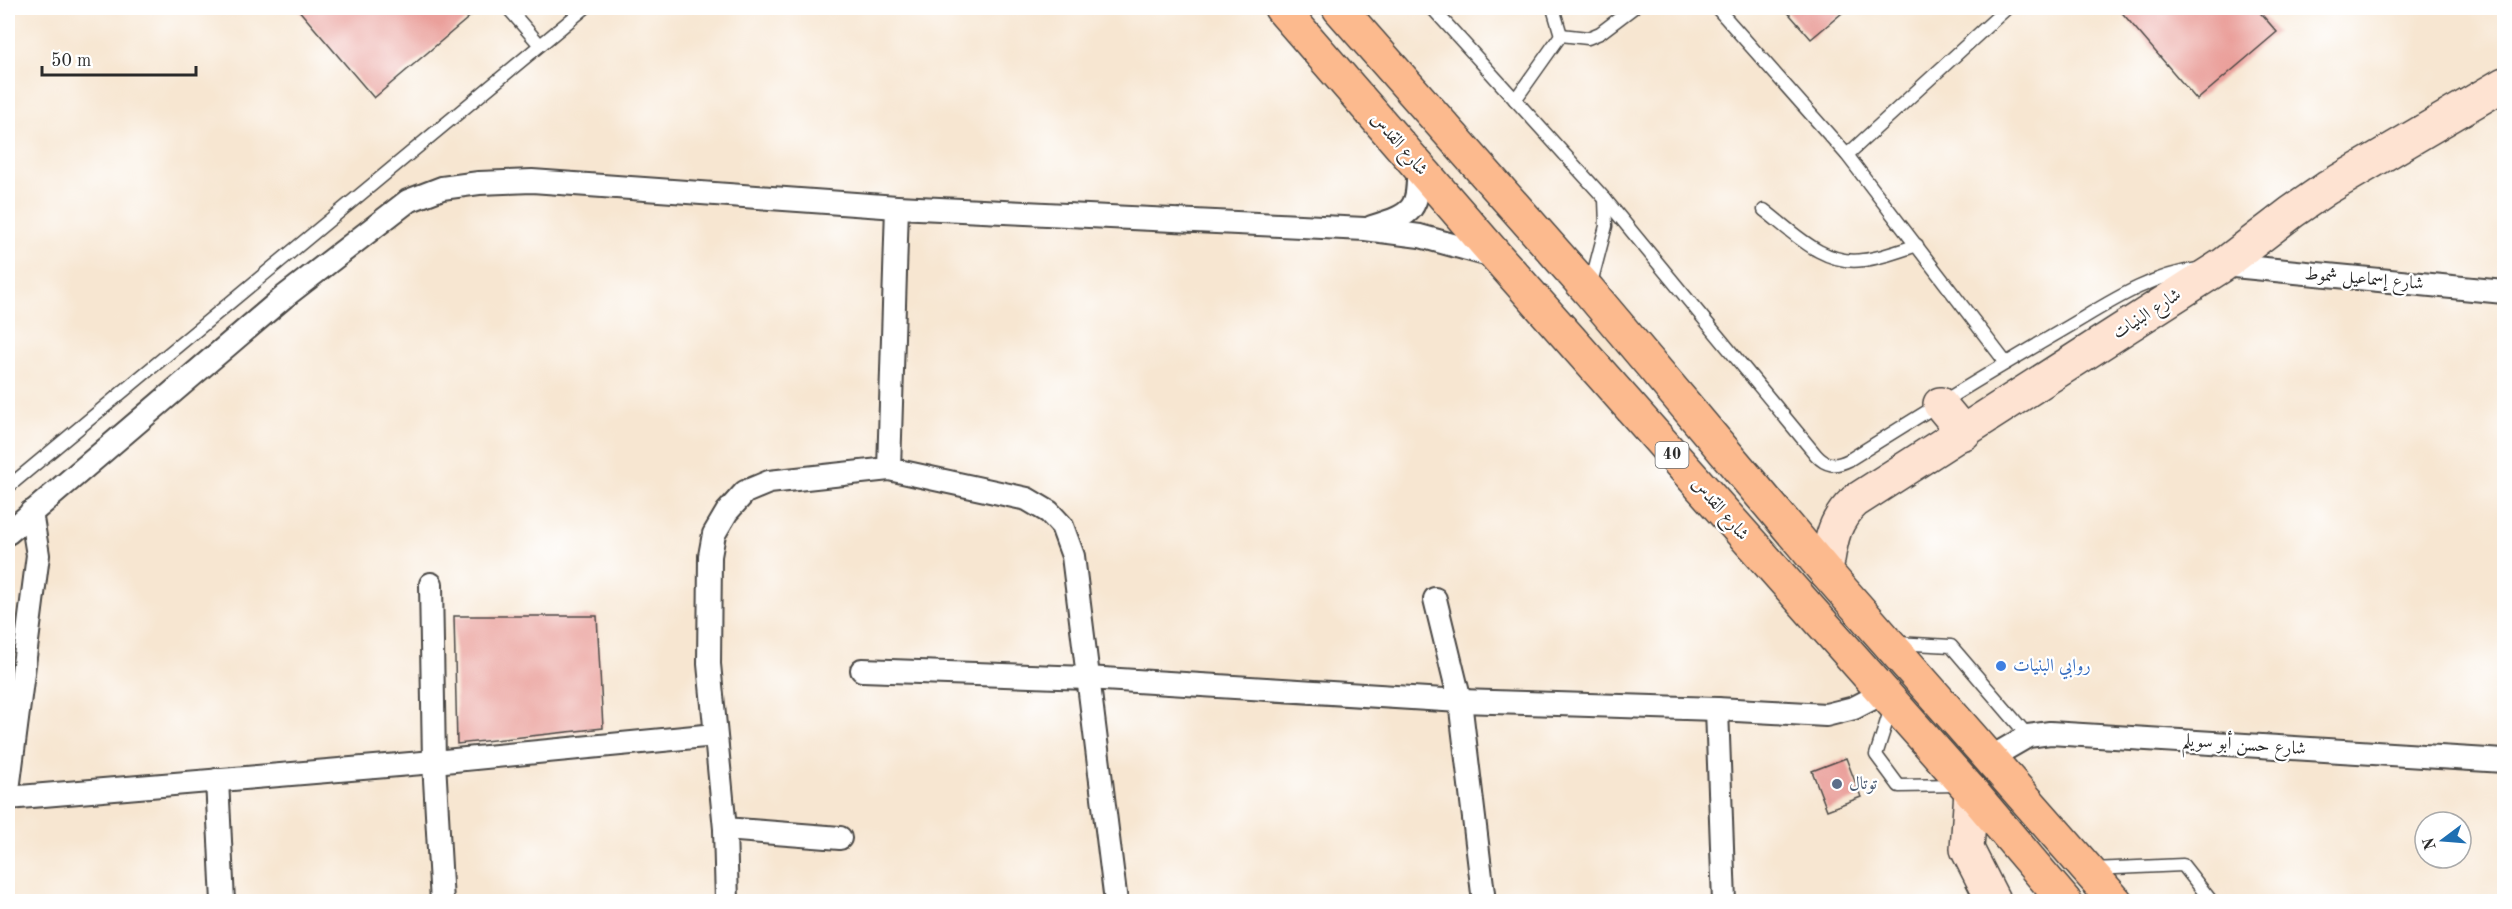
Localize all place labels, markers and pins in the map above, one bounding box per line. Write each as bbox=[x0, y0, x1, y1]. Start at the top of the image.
place label: روابي البنيات bbox=[2013, 657, 2091, 680]
marker: روابي البنيات bbox=[1994, 659, 2008, 673]
place label: توتال bbox=[1849, 775, 1878, 794]
marker: توتال bbox=[1830, 777, 1844, 791]

